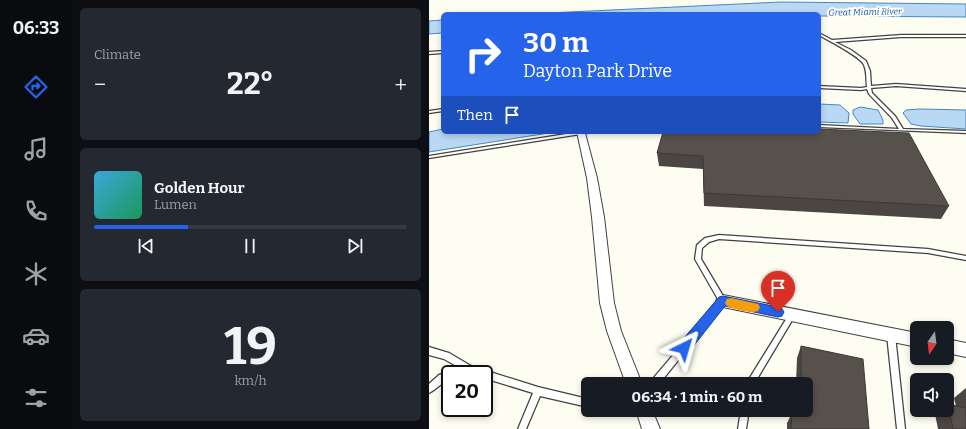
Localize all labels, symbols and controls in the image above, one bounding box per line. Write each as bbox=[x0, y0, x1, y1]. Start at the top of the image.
water label: Great Miami River bbox=[828, 6, 902, 18]
text: 06:33 bbox=[13, 17, 59, 39]
text: 30 m bbox=[523, 26, 589, 59]
icon: right bbox=[457, 28, 509, 80]
text: Climate bbox=[94, 47, 141, 62]
text: Dayton Park Drive bbox=[523, 60, 672, 82]
text: 22° bbox=[227, 66, 274, 102]
text: − bbox=[94, 71, 106, 98]
text: + bbox=[394, 71, 407, 98]
icon: directions bbox=[22, 73, 50, 101]
icon: arrive bbox=[501, 104, 523, 126]
text: Then bbox=[457, 106, 493, 124]
icon: music bbox=[22, 135, 50, 163]
text: Golden Hour bbox=[154, 179, 245, 197]
icon: phone bbox=[22, 197, 50, 225]
text: Lumen bbox=[154, 197, 197, 212]
icon: previous bbox=[135, 235, 157, 257]
icon: pause bbox=[239, 235, 261, 257]
icon: next bbox=[344, 235, 366, 257]
icon: climate bbox=[22, 260, 50, 288]
pin bbox=[761, 271, 795, 312]
icon: arrive bbox=[767, 277, 789, 299]
text: 19 bbox=[224, 315, 277, 378]
north arrow bbox=[910, 321, 954, 365]
map controls bbox=[910, 321, 954, 417]
icon: car bbox=[22, 322, 50, 350]
position arrow bbox=[663, 327, 705, 369]
speed limit sign: 20 bbox=[441, 365, 493, 417]
text: km/h bbox=[234, 373, 267, 388]
button: sound bbox=[910, 373, 954, 417]
icon: filters bbox=[22, 384, 50, 412]
text: 06:34 · 1 min · 60 m bbox=[632, 388, 762, 406]

